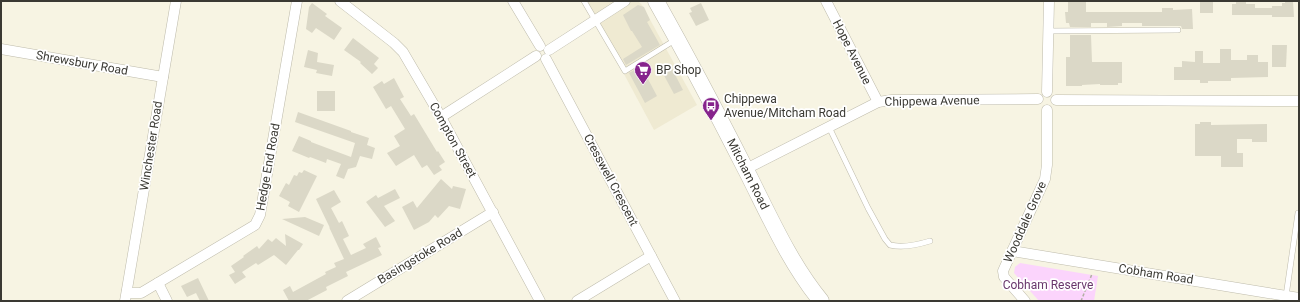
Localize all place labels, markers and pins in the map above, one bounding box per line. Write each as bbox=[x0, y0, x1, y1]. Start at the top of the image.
supermarket icon: BP Shop bbox=[633, 60, 653, 85]
place label: BP Shop bbox=[656, 63, 702, 77]
place label: Chippewa Avenue/Mitcham Road bbox=[724, 92, 846, 120]
bus stop icon: Chippewa Avenue/Mitcham Road bbox=[701, 96, 721, 121]

